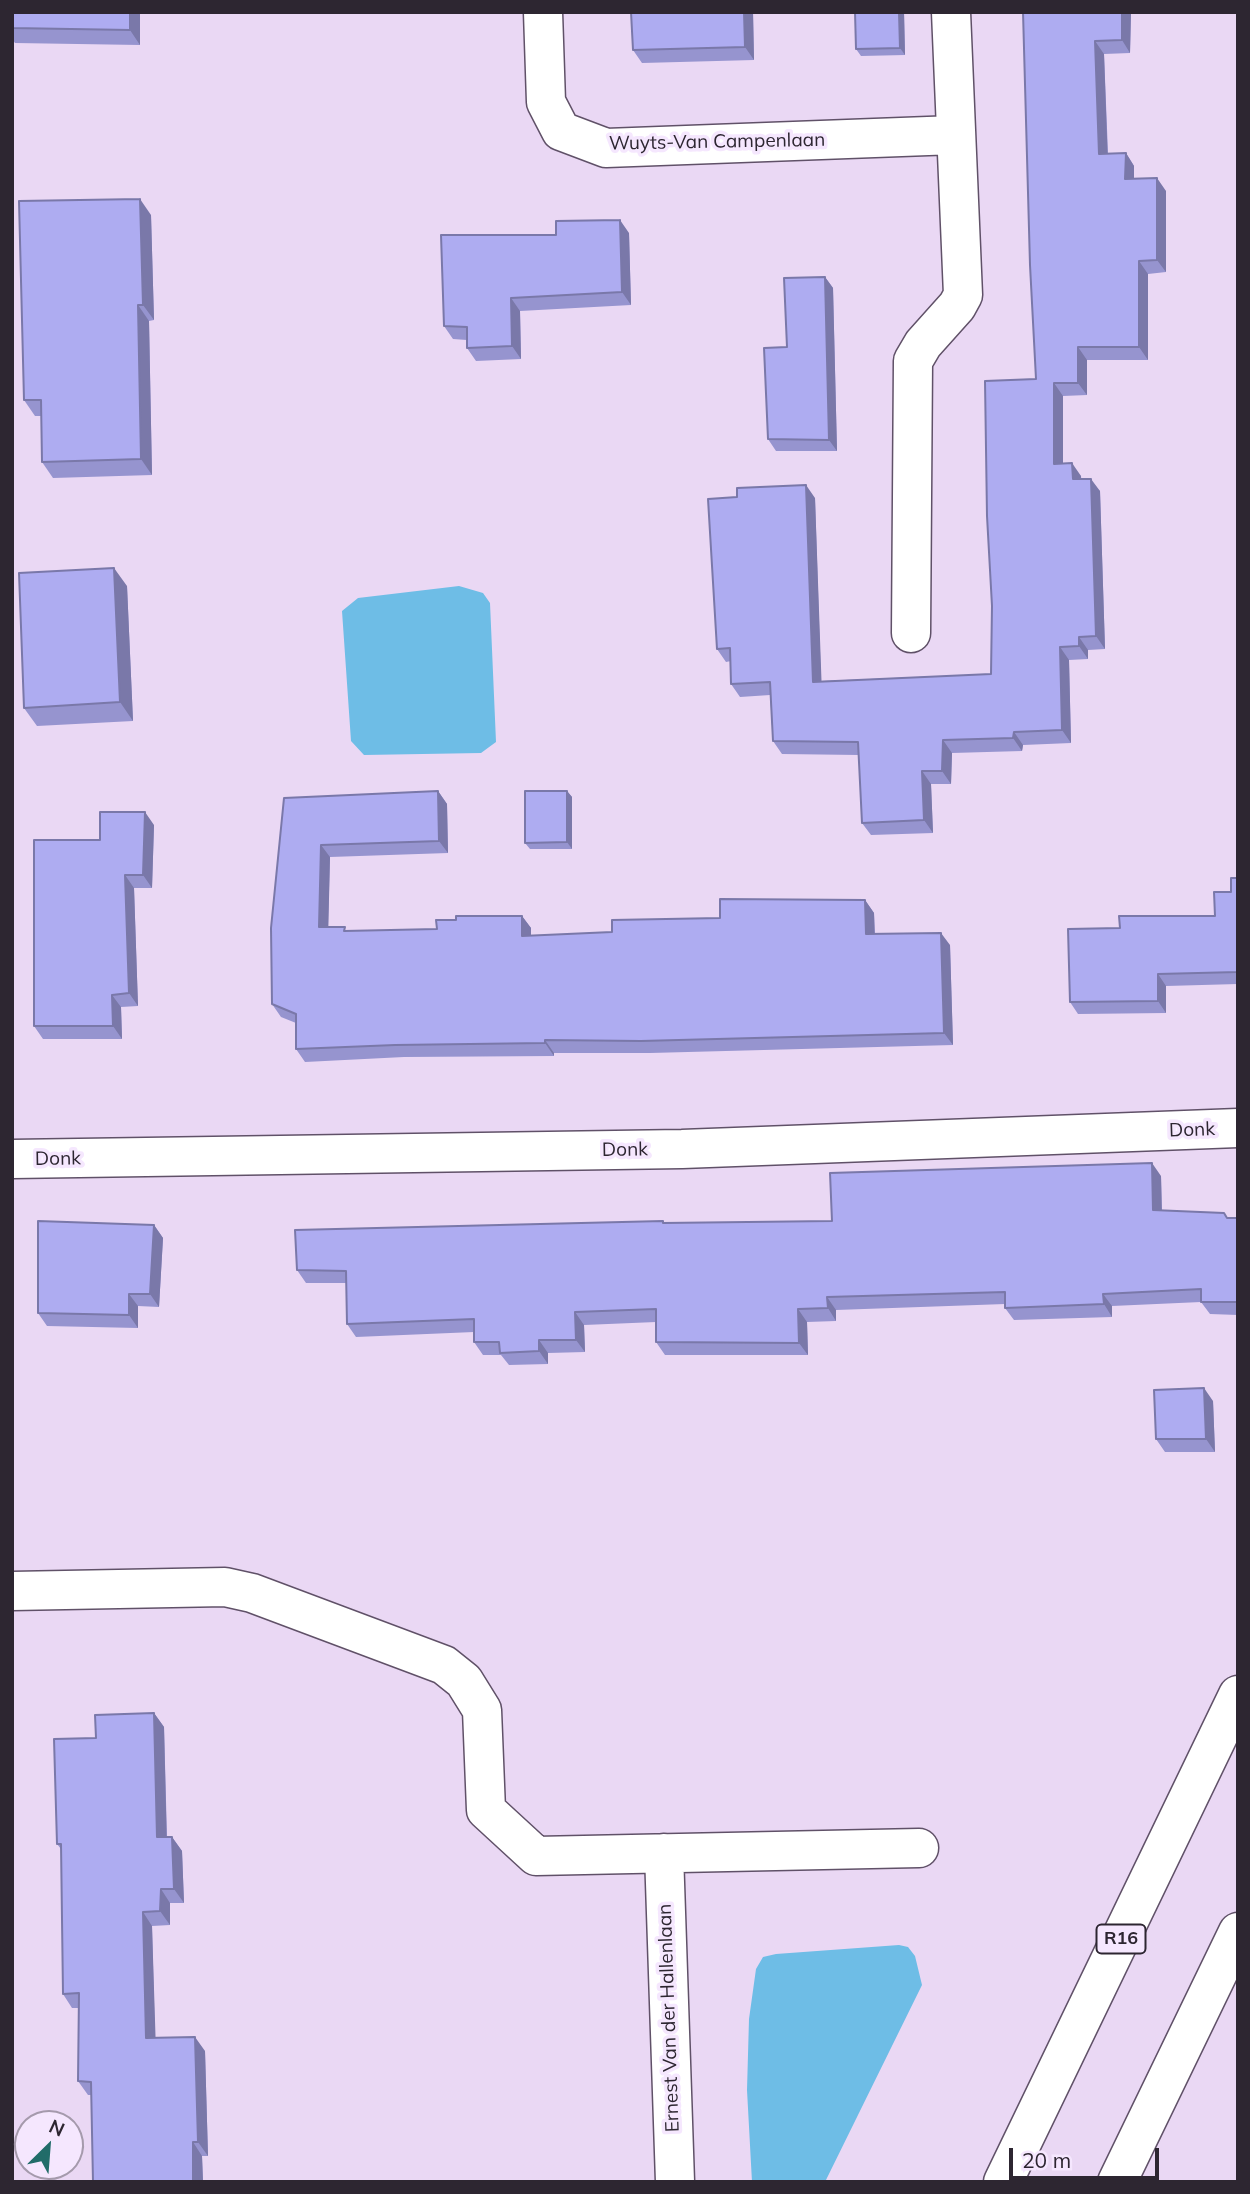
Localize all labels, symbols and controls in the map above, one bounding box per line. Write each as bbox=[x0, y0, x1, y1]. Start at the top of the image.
street label: Wuyts-Van Campenlaan bbox=[609, 129, 825, 155]
street label: Donk bbox=[1169, 1118, 1215, 1142]
street label: Donk bbox=[602, 1138, 648, 1162]
street label: Donk bbox=[35, 1147, 81, 1171]
street label: Ernest Van der Hallenlaan bbox=[654, 1903, 684, 2133]
road number: R16 bbox=[1096, 1924, 1146, 1954]
north arrow bbox=[14, 2110, 84, 2180]
text: N bbox=[45, 2114, 69, 2142]
scale bar bbox=[1012, 2134, 1162, 2178]
text: 20 m bbox=[1022, 2147, 1071, 2173]

